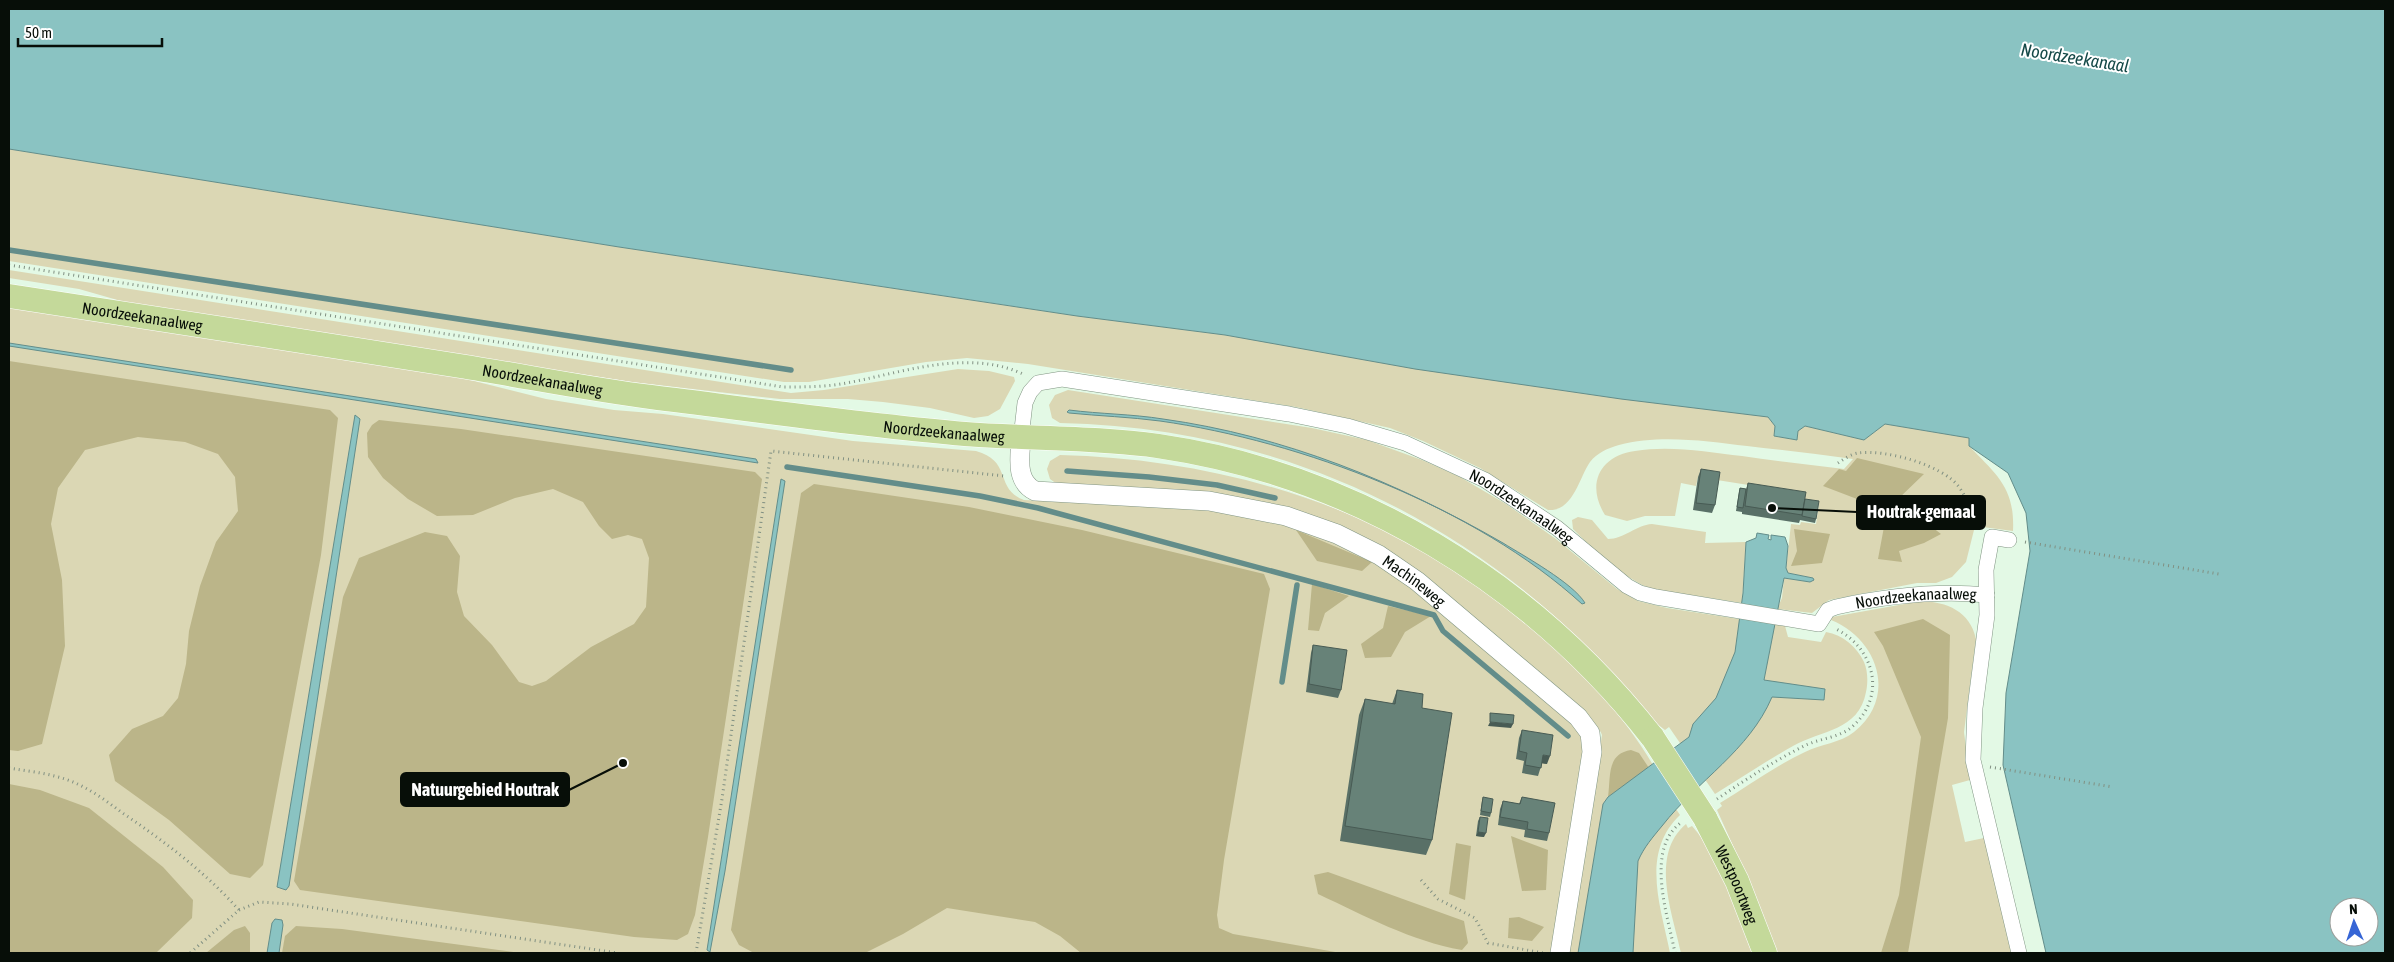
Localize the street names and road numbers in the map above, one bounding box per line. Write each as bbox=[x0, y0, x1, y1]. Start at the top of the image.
street label: Noordzeekanaalweg bbox=[81, 298, 204, 336]
street label: Noordzeekanaalweg bbox=[481, 361, 604, 400]
street label: Noordzeekanaalweg bbox=[882, 417, 1005, 446]
street label: Noordzeekanaalweg bbox=[1467, 465, 1578, 548]
street label: Machineweg bbox=[1379, 551, 1449, 611]
street label: Noordzeekanaalweg bbox=[1854, 584, 1977, 612]
street label: Westpoortweg bbox=[1711, 842, 1762, 927]

